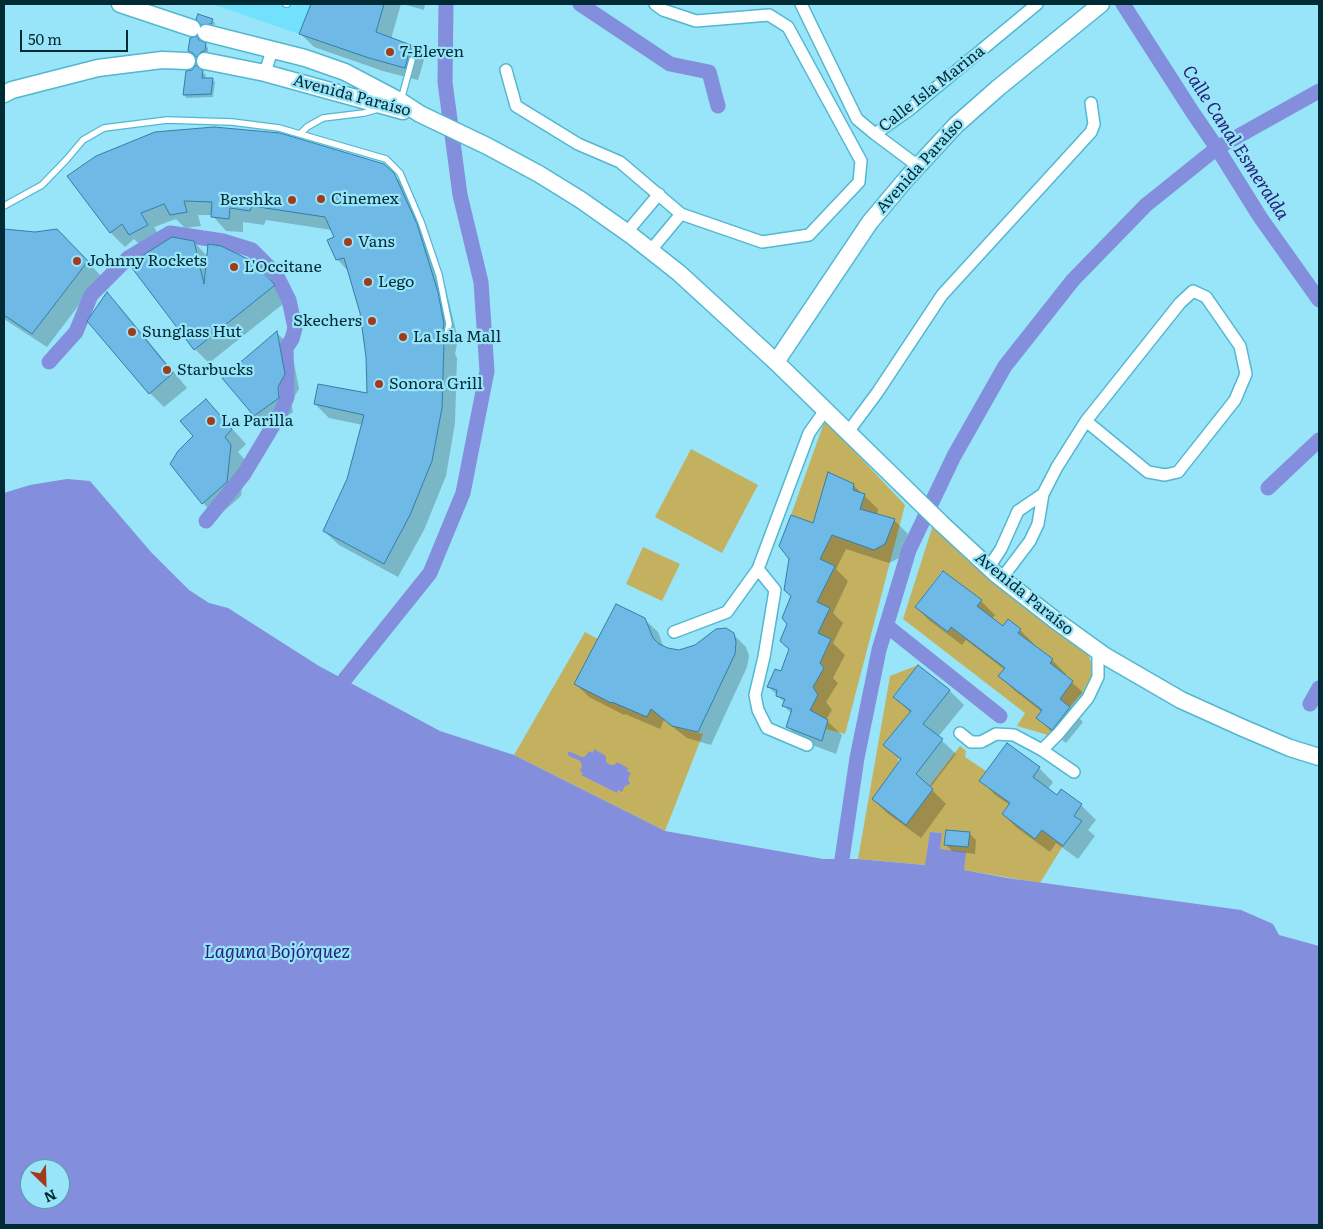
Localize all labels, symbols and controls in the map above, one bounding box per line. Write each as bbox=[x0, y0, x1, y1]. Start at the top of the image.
scale bar bbox=[22, 20, 130, 52]
text: 50 m bbox=[28, 27, 62, 50]
place label: 7-Eleven bbox=[400, 42, 464, 62]
street label: Calle Isla Marina bbox=[875, 42, 989, 136]
marker: 7-Eleven bbox=[384, 46, 396, 58]
water label: Calle Canal Esmeralda bbox=[1177, 62, 1293, 224]
street label: Avenida Paraíso bbox=[291, 71, 413, 121]
street label: Avenida Paraíso bbox=[872, 115, 968, 217]
place label: Cinemex bbox=[331, 189, 399, 209]
place label: Bershka bbox=[220, 190, 282, 210]
marker: Cinemex bbox=[315, 193, 327, 205]
marker: Bershka bbox=[286, 194, 298, 206]
place label: Vans bbox=[358, 232, 395, 252]
marker: Vans bbox=[342, 236, 354, 248]
place label: Johnny Rockets bbox=[87, 251, 207, 271]
marker: Johnny Rockets bbox=[71, 255, 83, 267]
place label: L'Occitane bbox=[244, 257, 322, 277]
marker: L'Occitane bbox=[228, 261, 240, 273]
place label: Lego bbox=[378, 272, 414, 292]
marker: Lego bbox=[362, 276, 374, 288]
place label: Skechers bbox=[293, 311, 362, 331]
marker: Skechers bbox=[366, 315, 378, 327]
place label: Sunglass Hut bbox=[142, 322, 242, 342]
marker: Sunglass Hut bbox=[126, 326, 138, 338]
place label: La Isla Mall bbox=[413, 327, 501, 347]
marker: La Isla Mall bbox=[397, 331, 409, 343]
place label: Starbucks bbox=[177, 360, 253, 380]
marker: Starbucks bbox=[161, 364, 173, 376]
place label: Sonora Grill bbox=[389, 374, 483, 394]
marker: Sonora Grill bbox=[373, 378, 385, 390]
place label: La Parilla bbox=[221, 411, 293, 431]
marker: La Parilla bbox=[205, 415, 217, 427]
street label: Avenida Paraíso bbox=[971, 548, 1077, 640]
water label: Laguna Bojórquez bbox=[204, 942, 350, 964]
north arrow bbox=[20, 1159, 70, 1209]
text: N bbox=[41, 1185, 60, 1208]

